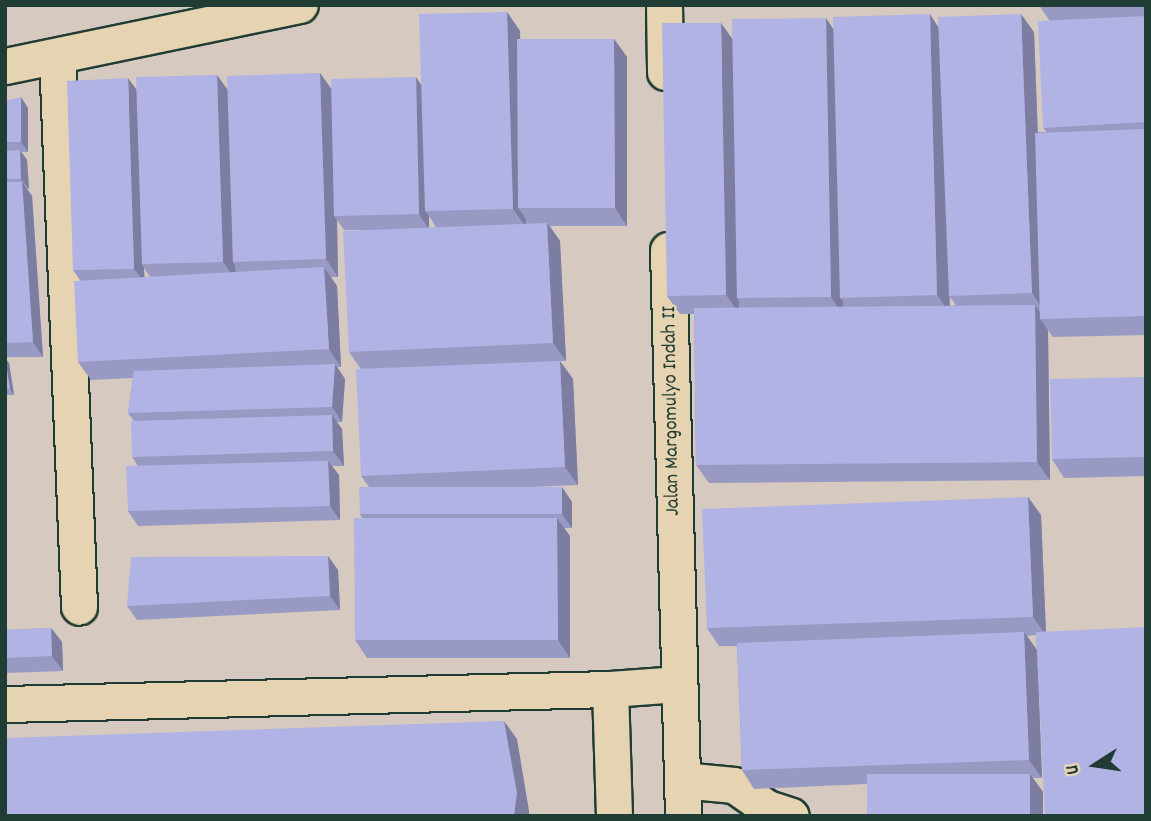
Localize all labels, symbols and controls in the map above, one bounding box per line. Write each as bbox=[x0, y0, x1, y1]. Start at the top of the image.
street label: Jalan Margomulyo Indah II bbox=[658, 306, 686, 516]
north arrow bbox=[1060, 730, 1130, 800]
text: U bbox=[1060, 762, 1088, 777]

